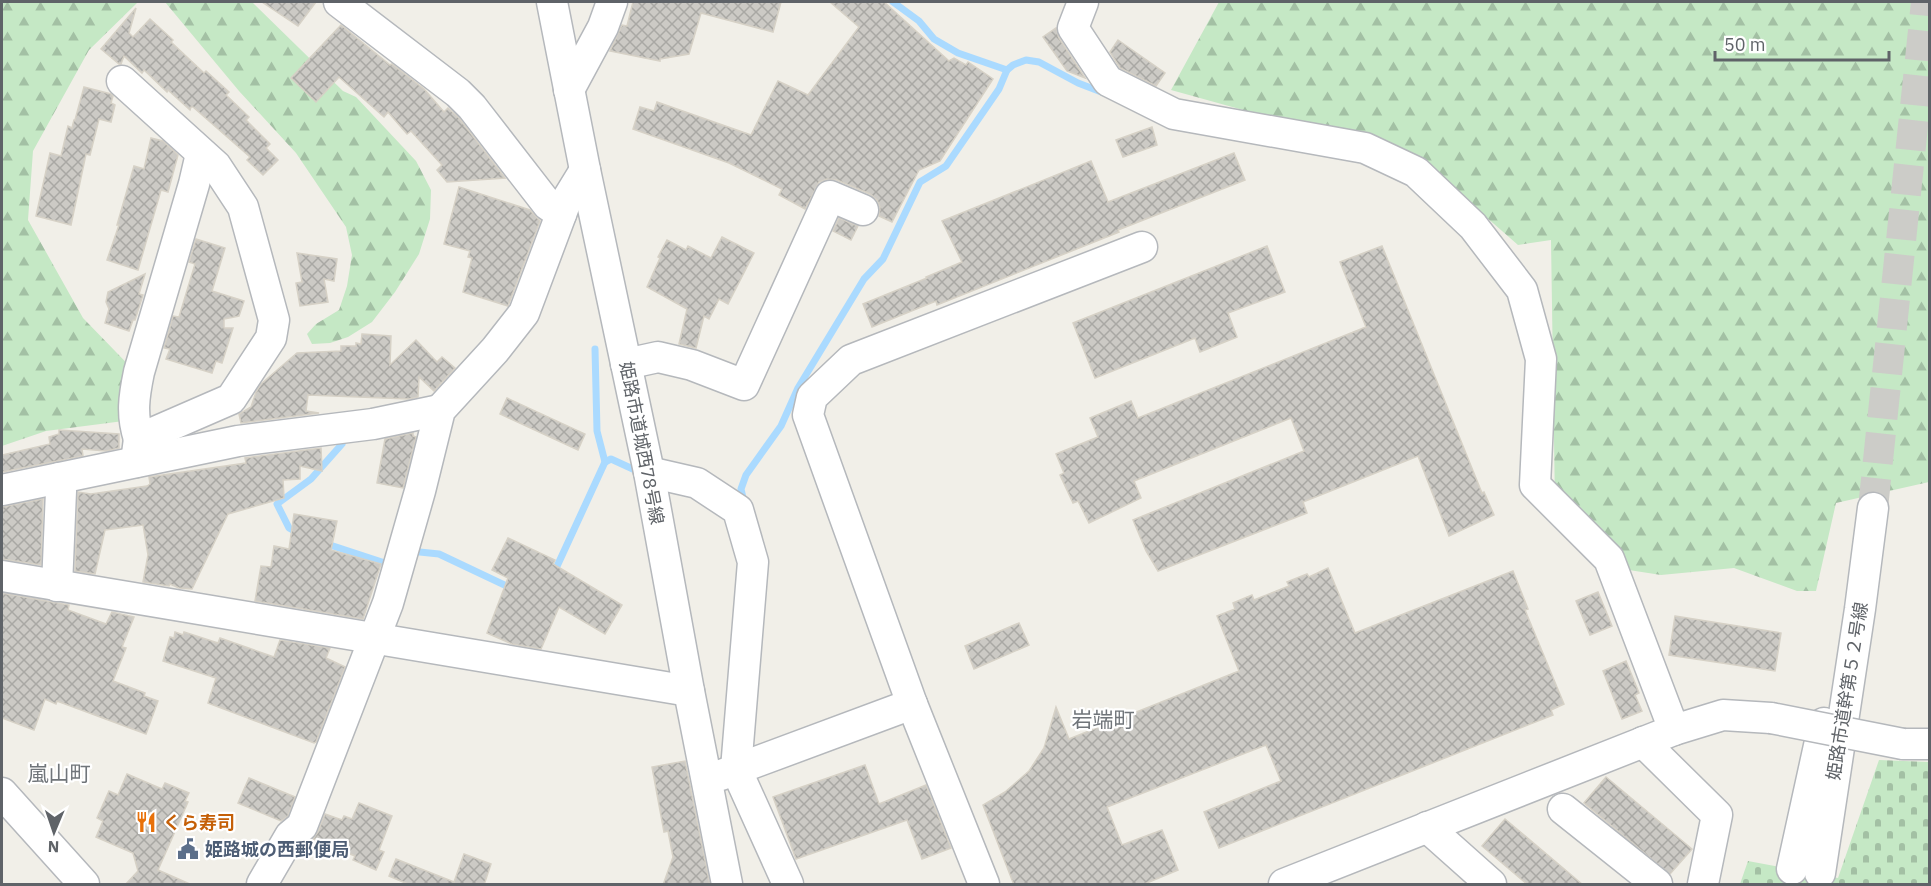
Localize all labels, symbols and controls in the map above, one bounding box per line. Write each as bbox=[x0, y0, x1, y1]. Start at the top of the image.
scale bar bbox=[1715, 24, 1889, 62]
text: 50 m bbox=[1724, 33, 1766, 56]
street label: 姫路市道城西78号線 bbox=[615, 360, 669, 526]
street label: 姫路市道幹第５２号線 bbox=[1822, 600, 1872, 782]
district label: 岩端町 bbox=[1072, 705, 1135, 733]
district label: 嵐山町 bbox=[28, 759, 91, 787]
north arrow bbox=[24, 802, 84, 862]
restaurant icon: くら寿司 bbox=[134, 810, 158, 834]
place label: くら寿司 bbox=[163, 811, 235, 834]
text: N bbox=[47, 837, 60, 857]
public building icon: 姫路城の西郵便局 bbox=[176, 837, 200, 861]
place label: 姫路城の西郵便局 bbox=[205, 838, 349, 861]

